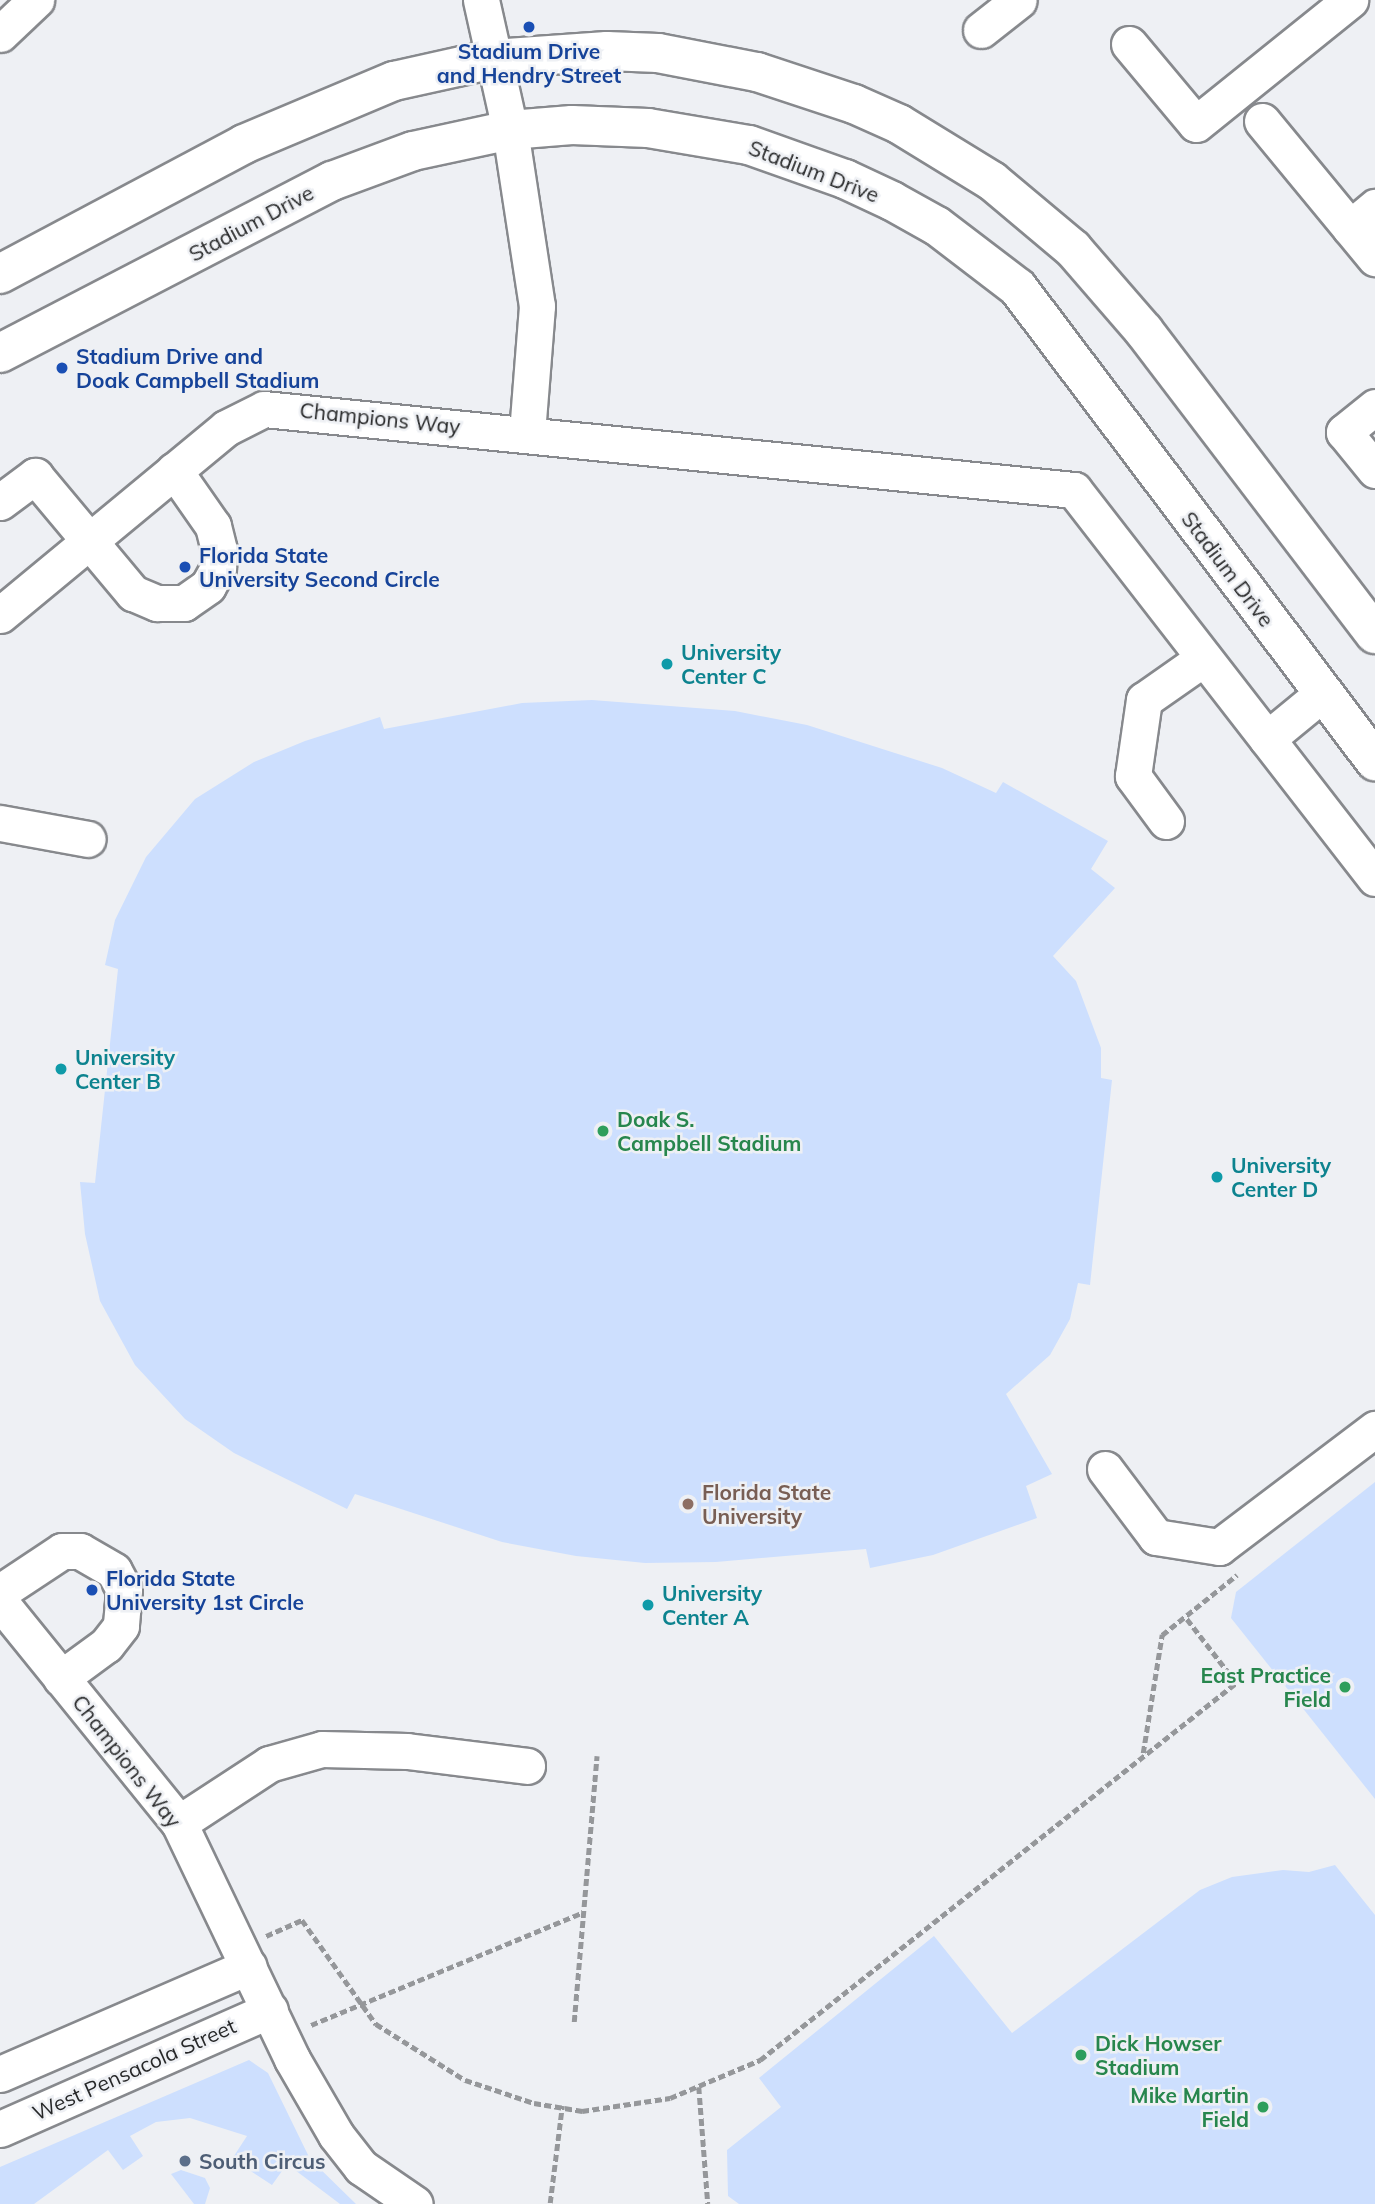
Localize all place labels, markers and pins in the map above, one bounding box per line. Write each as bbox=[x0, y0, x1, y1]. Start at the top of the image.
marker: Stadium Drive and Hendry Street bbox=[521, 19, 537, 35]
place label: Stadium Drive and Hendry Street bbox=[437, 38, 621, 88]
place label: Stadium Drive and Doak Campbell Stadium bbox=[76, 343, 319, 393]
marker: Stadium Drive and Doak Campbell Stadium bbox=[54, 360, 70, 376]
place label: Florida State University Second Circle bbox=[199, 542, 440, 592]
marker: Florida State University Second Circle bbox=[177, 559, 193, 575]
place label: University Center C bbox=[681, 639, 781, 689]
marker: University Center C bbox=[659, 656, 675, 672]
place label: University Center B bbox=[75, 1044, 175, 1094]
marker: University Center B bbox=[53, 1061, 69, 1077]
place label: Doak S. Campbell Stadium bbox=[617, 1106, 801, 1156]
marker: Doak S. Campbell Stadium bbox=[595, 1123, 611, 1139]
place label: University Center D bbox=[1231, 1152, 1331, 1202]
marker: University Center D bbox=[1209, 1169, 1225, 1185]
place label: Florida State University bbox=[702, 1479, 831, 1529]
marker: Florida State University bbox=[680, 1496, 696, 1512]
place label: Florida State University 1st Circle bbox=[106, 1565, 304, 1615]
place label: University Center A bbox=[662, 1580, 762, 1630]
marker: Florida State University 1st Circle bbox=[84, 1582, 100, 1598]
marker: University Center A bbox=[640, 1597, 656, 1613]
place label: East Practice Field bbox=[1201, 1662, 1331, 1712]
marker: East Practice Field bbox=[1337, 1679, 1353, 1695]
place label: Dick Howser Stadium bbox=[1095, 2030, 1222, 2080]
marker: Dick Howser Stadium bbox=[1073, 2047, 1089, 2063]
place label: Mike Martin Field bbox=[1130, 2082, 1249, 2132]
marker: Mike Martin Field bbox=[1255, 2099, 1271, 2115]
place label: South Circus bbox=[199, 2148, 325, 2174]
marker: South Circus bbox=[177, 2153, 193, 2169]

